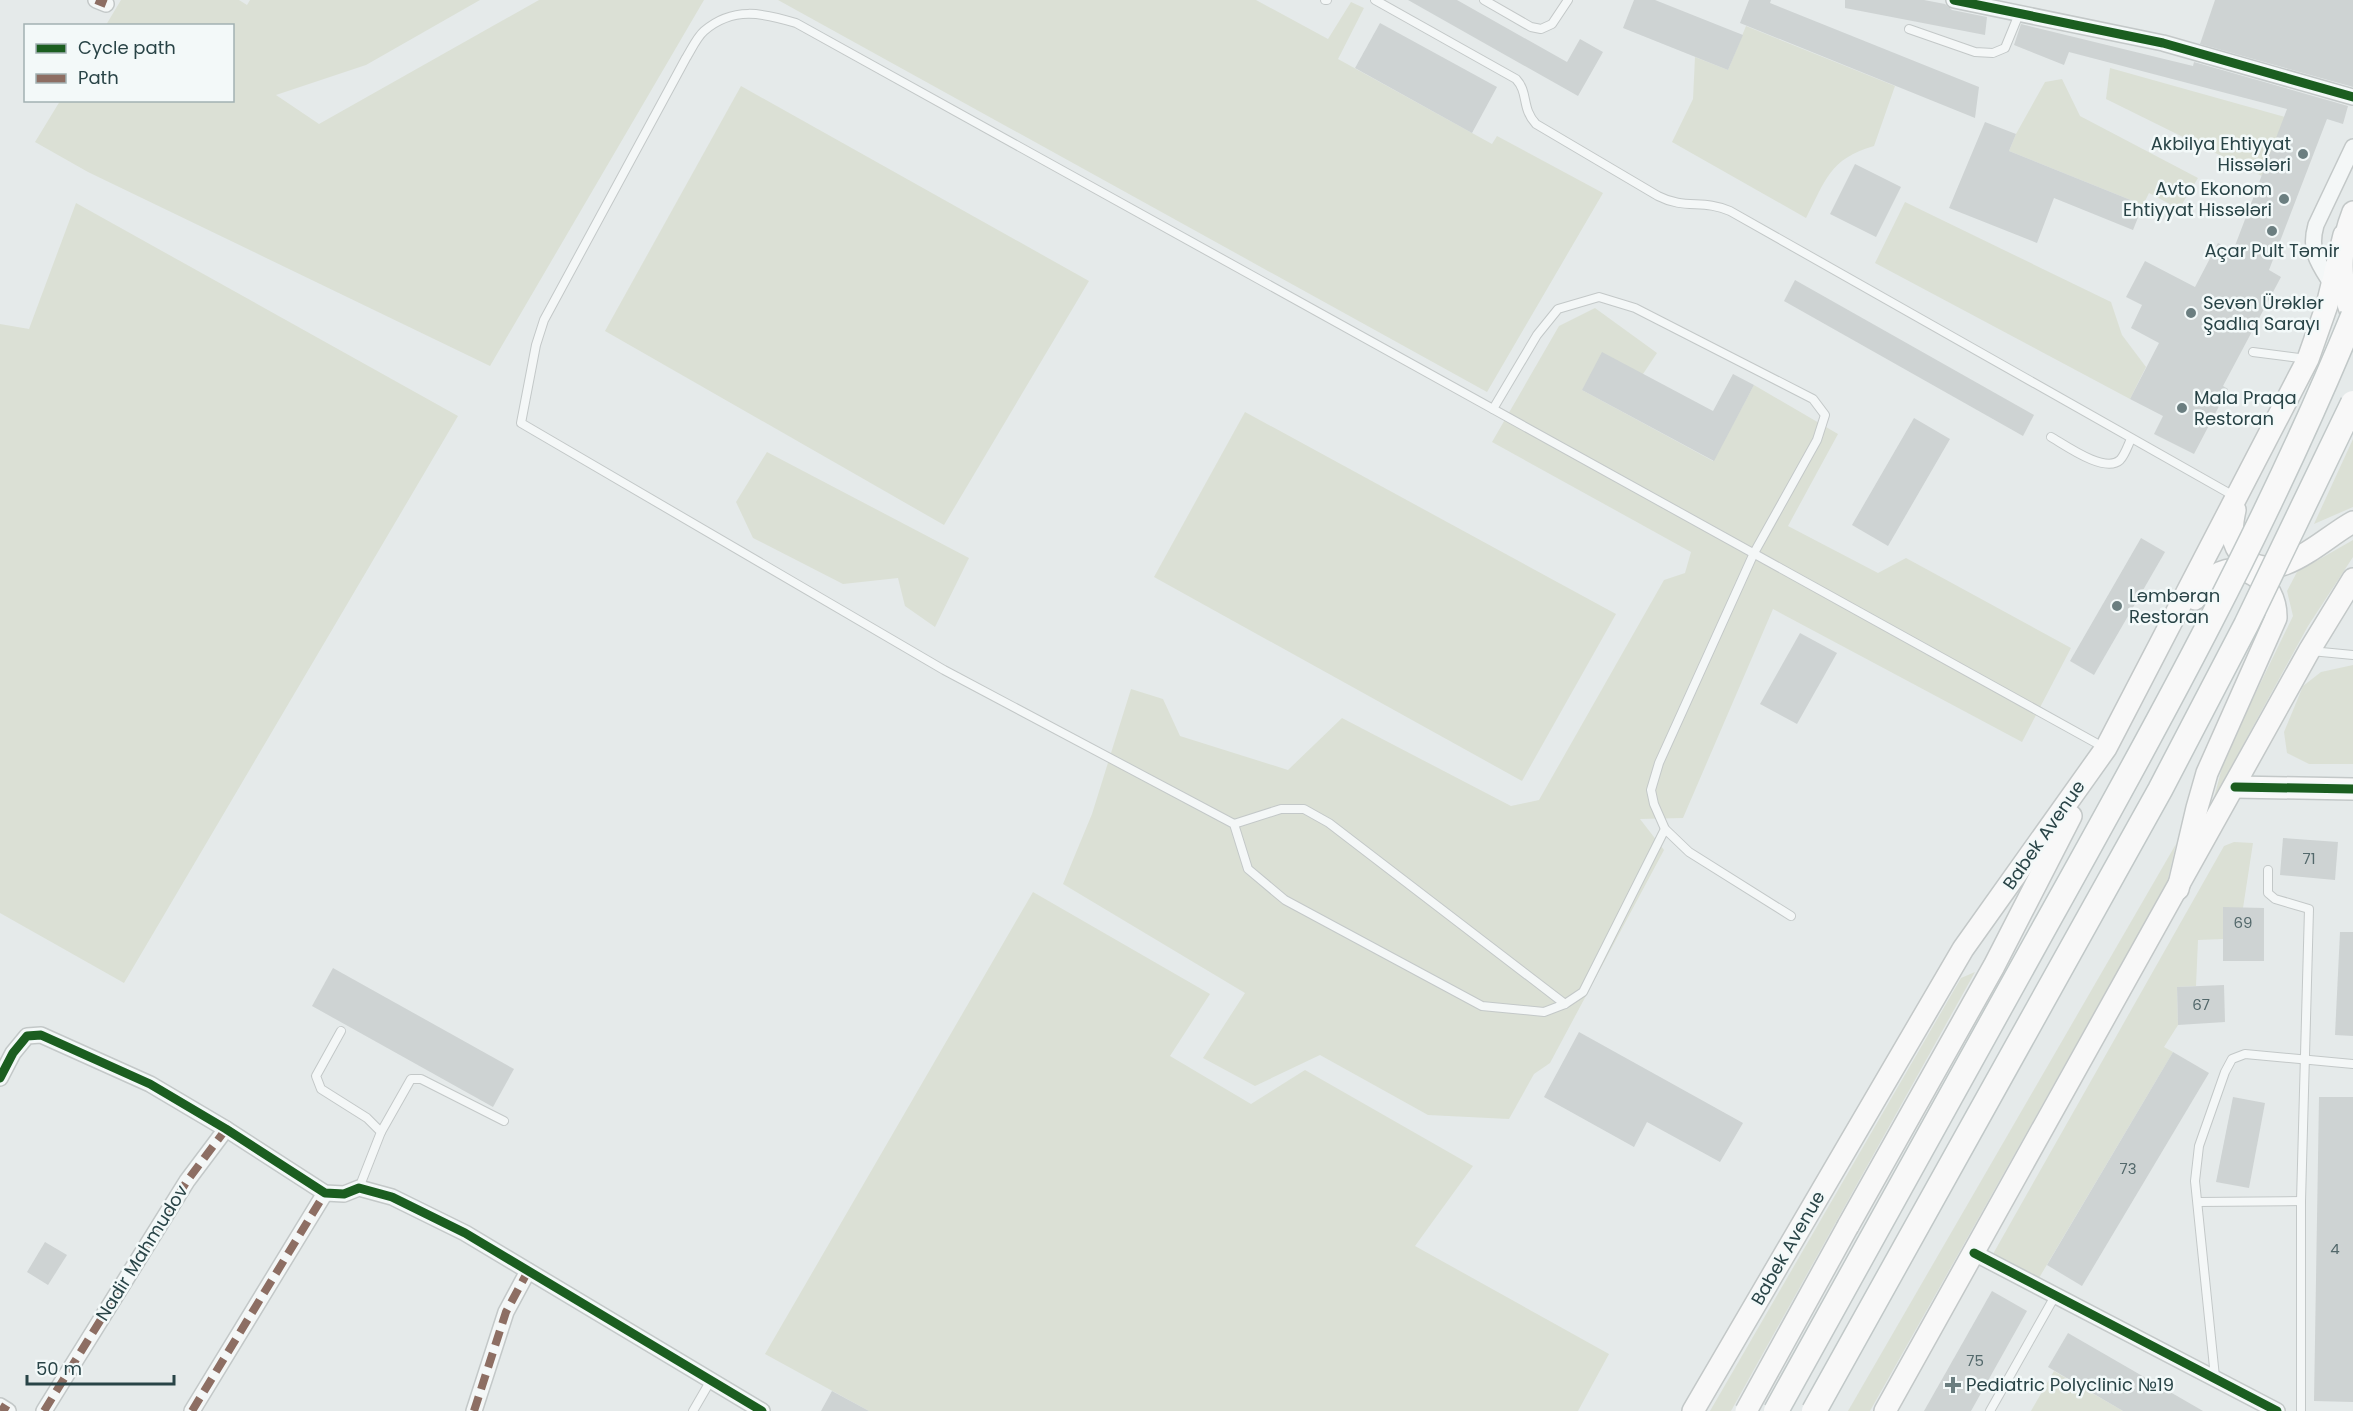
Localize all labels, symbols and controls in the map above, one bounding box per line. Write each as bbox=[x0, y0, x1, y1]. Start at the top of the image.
legend bbox=[24, 24, 234, 102]
text: Cycle path bbox=[78, 35, 176, 60]
text: Path bbox=[78, 65, 119, 90]
place label: Akbilya Ehtiyyat Hissələri bbox=[2151, 131, 2291, 177]
marker: Akbilya Ehtiyyat Hissələri bbox=[2296, 147, 2310, 161]
place label: Avto Ekonom Ehtiyyat Hissələri bbox=[2123, 176, 2272, 222]
marker: Avto Ekonom Ehtiyyat Hissələri bbox=[2277, 192, 2291, 206]
marker: Açar Pult Təmir bbox=[2265, 224, 2279, 238]
place label: Açar Pult Təmir bbox=[2204, 238, 2340, 263]
place label: Sevən Ürəklər Şadlıq Sarayı bbox=[2203, 290, 2324, 336]
marker: Sevən Ürəklər Şadlıq Sarayı bbox=[2184, 306, 2198, 320]
place label: Mala Praqa Restoran bbox=[2194, 385, 2297, 431]
marker: Mala Praqa Restoran bbox=[2175, 401, 2189, 415]
place label: Ləmbəran Restoran bbox=[2129, 583, 2220, 629]
marker: Ləmbəran Restoran bbox=[2110, 599, 2124, 613]
street label: Babek Avenue bbox=[1997, 775, 2091, 894]
house number: 71 bbox=[2303, 848, 2316, 869]
house number: 69 bbox=[2234, 912, 2252, 933]
house number: 67 bbox=[2192, 994, 2210, 1015]
house number: 73 bbox=[2119, 1158, 2137, 1179]
street label: Nadir Mahmudov bbox=[90, 1180, 194, 1326]
street label: Babek Avenue bbox=[1745, 1186, 1830, 1310]
house number: 4 bbox=[2330, 1238, 2340, 1259]
scale bar bbox=[27, 1348, 174, 1386]
house number: 75 bbox=[1966, 1350, 1984, 1371]
text: 50 m bbox=[36, 1356, 82, 1381]
place label: Pediatric Polyclinic №19 bbox=[1966, 1372, 2174, 1397]
marker: Pediatric Polyclinic №19 bbox=[1944, 1376, 1962, 1394]

